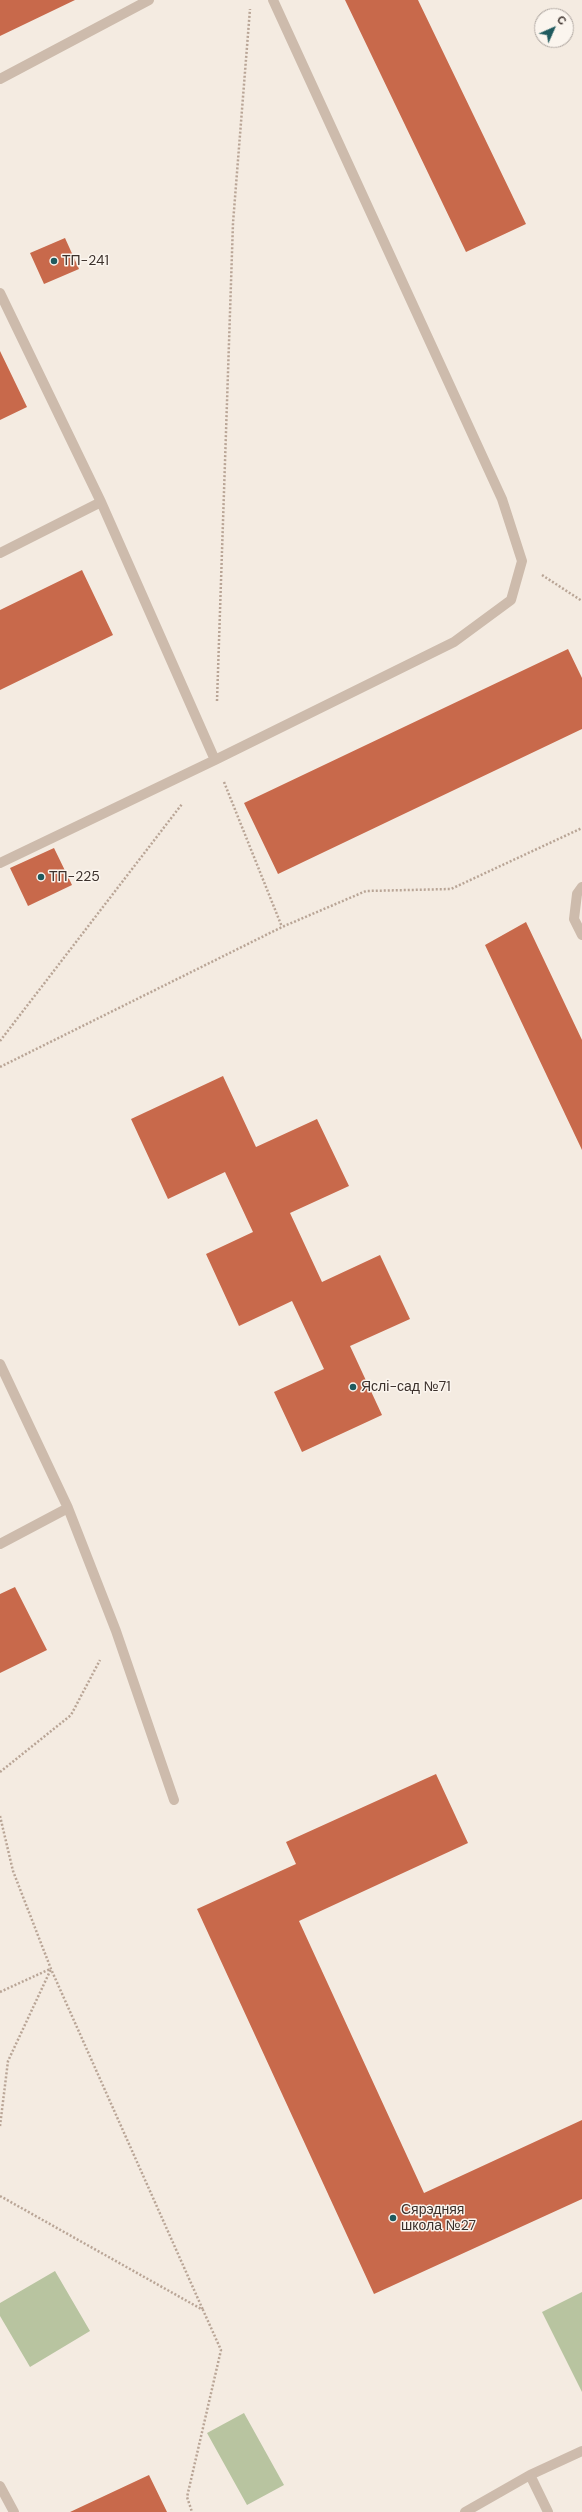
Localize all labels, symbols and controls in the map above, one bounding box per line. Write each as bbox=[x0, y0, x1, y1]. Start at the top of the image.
north arrow bbox=[534, 8, 574, 48]
text: С bbox=[554, 12, 570, 28]
place label: ТП-241 bbox=[62, 253, 109, 269]
marker: ТП-241 bbox=[49, 256, 59, 266]
place label: ТП-225 bbox=[49, 869, 100, 885]
marker: ТП-225 bbox=[36, 872, 46, 882]
place label: Яслі-сад №71 bbox=[361, 1379, 451, 1395]
marker: Яслі-сад №71 bbox=[348, 1382, 358, 1392]
place label: Сярэдняя школа №27 bbox=[401, 2202, 476, 2234]
marker: Сярэдняя школа №27 bbox=[388, 2213, 398, 2223]

